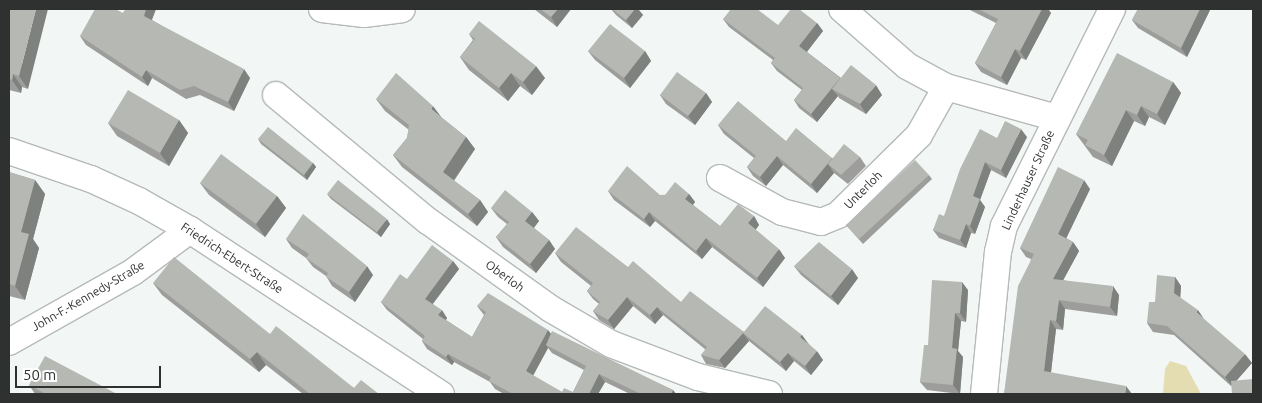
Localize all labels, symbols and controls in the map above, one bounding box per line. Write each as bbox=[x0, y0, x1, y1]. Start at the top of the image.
street label: Linderhauser Straße bbox=[999, 128, 1057, 232]
street label: Unterloh bbox=[841, 168, 885, 212]
street label: Friedrich-Ebert-Straße bbox=[178, 220, 286, 296]
street label: Oberloh bbox=[483, 257, 527, 295]
street label: John-F.-Kennedy-Straße bbox=[29, 258, 147, 334]
scale bar bbox=[18, 356, 164, 388]
text: 50 m bbox=[23, 366, 56, 383]

